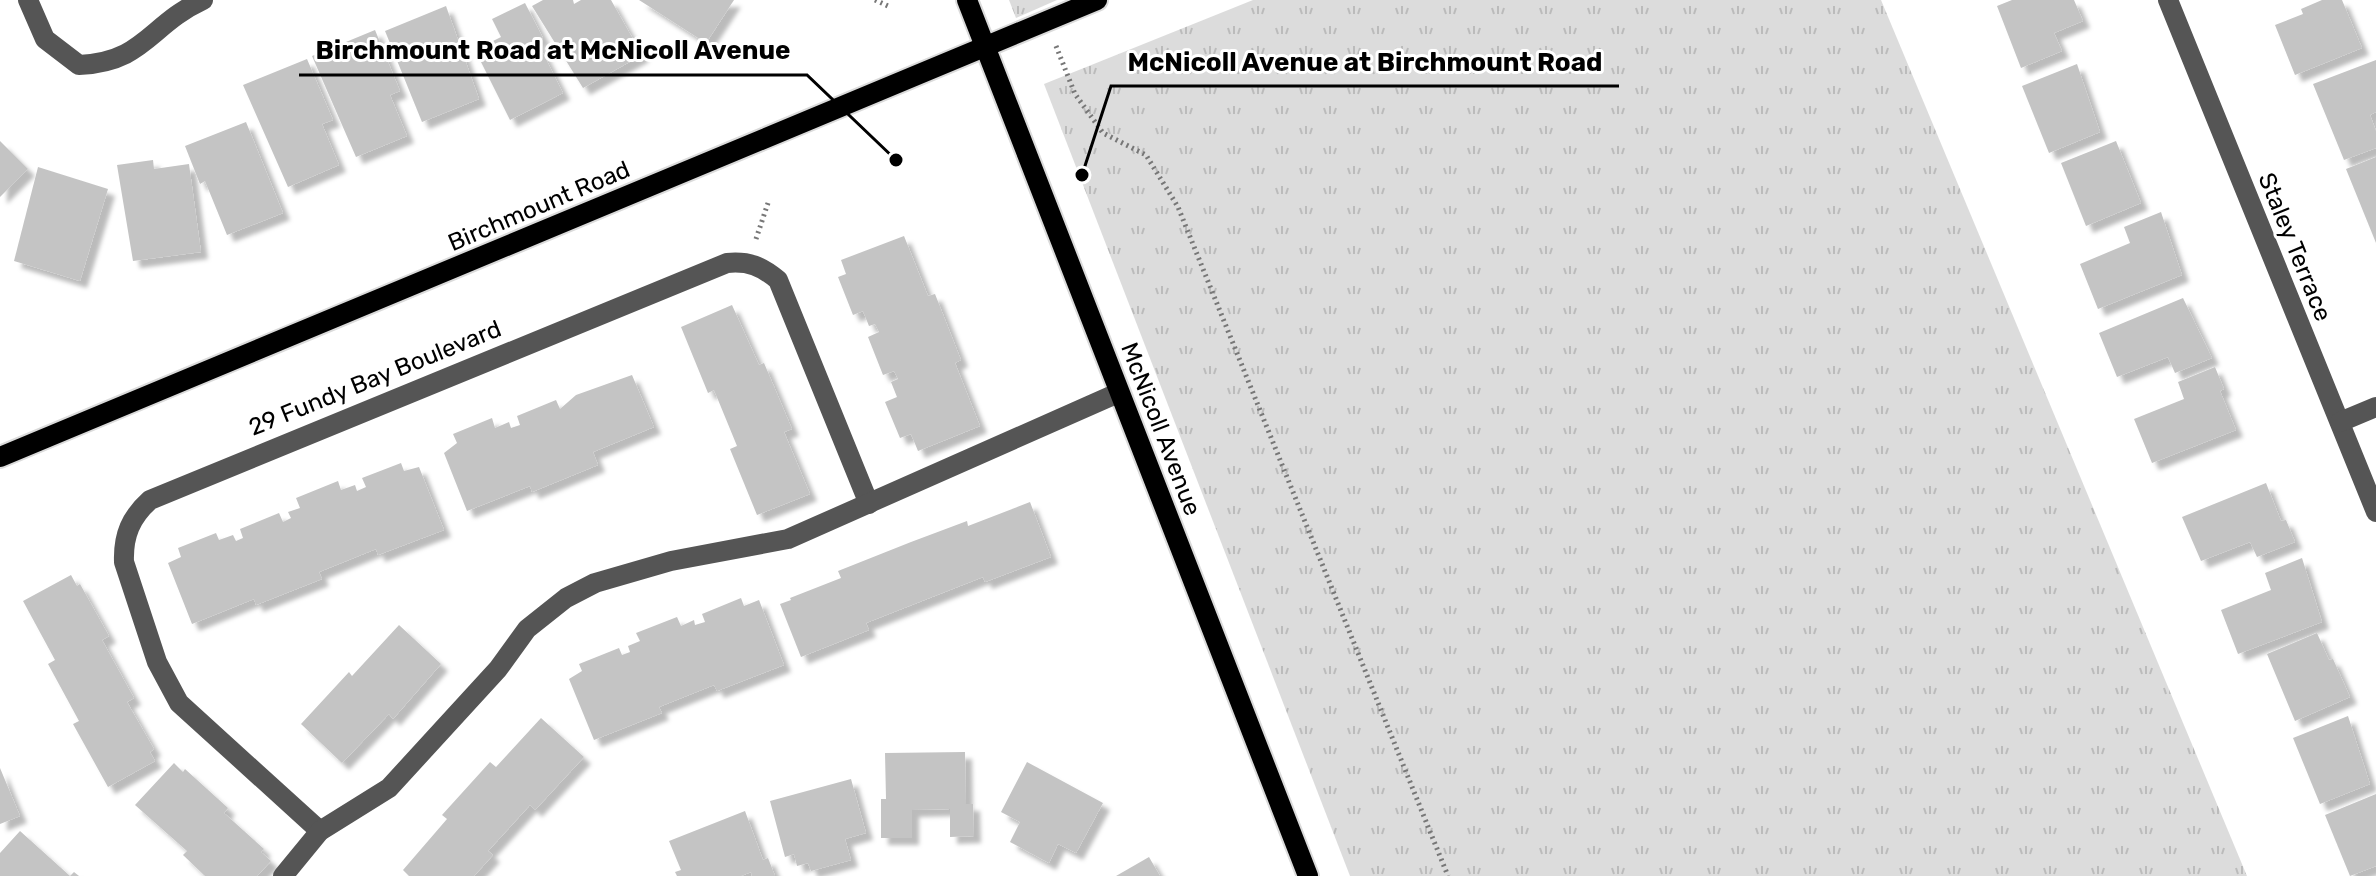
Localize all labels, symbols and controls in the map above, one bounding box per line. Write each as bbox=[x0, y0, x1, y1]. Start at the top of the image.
callout: Birchmount Road at McNicoll Avenue bbox=[299, 25, 807, 75]
text: Birchmount Road at McNicoll Avenue bbox=[316, 35, 791, 66]
callout: McNicoll Avenue at Birchmount Road bbox=[1111, 36, 1619, 86]
text: McNicoll Avenue at Birchmount Road bbox=[1128, 47, 1603, 78]
street label: Birchmount Road bbox=[444, 155, 634, 257]
street label: Staley Terrace bbox=[2253, 169, 2337, 325]
street label: 29 Fundy Bay Boulevard bbox=[245, 315, 505, 441]
street label: McNicoll Avenue bbox=[1115, 339, 1207, 519]

